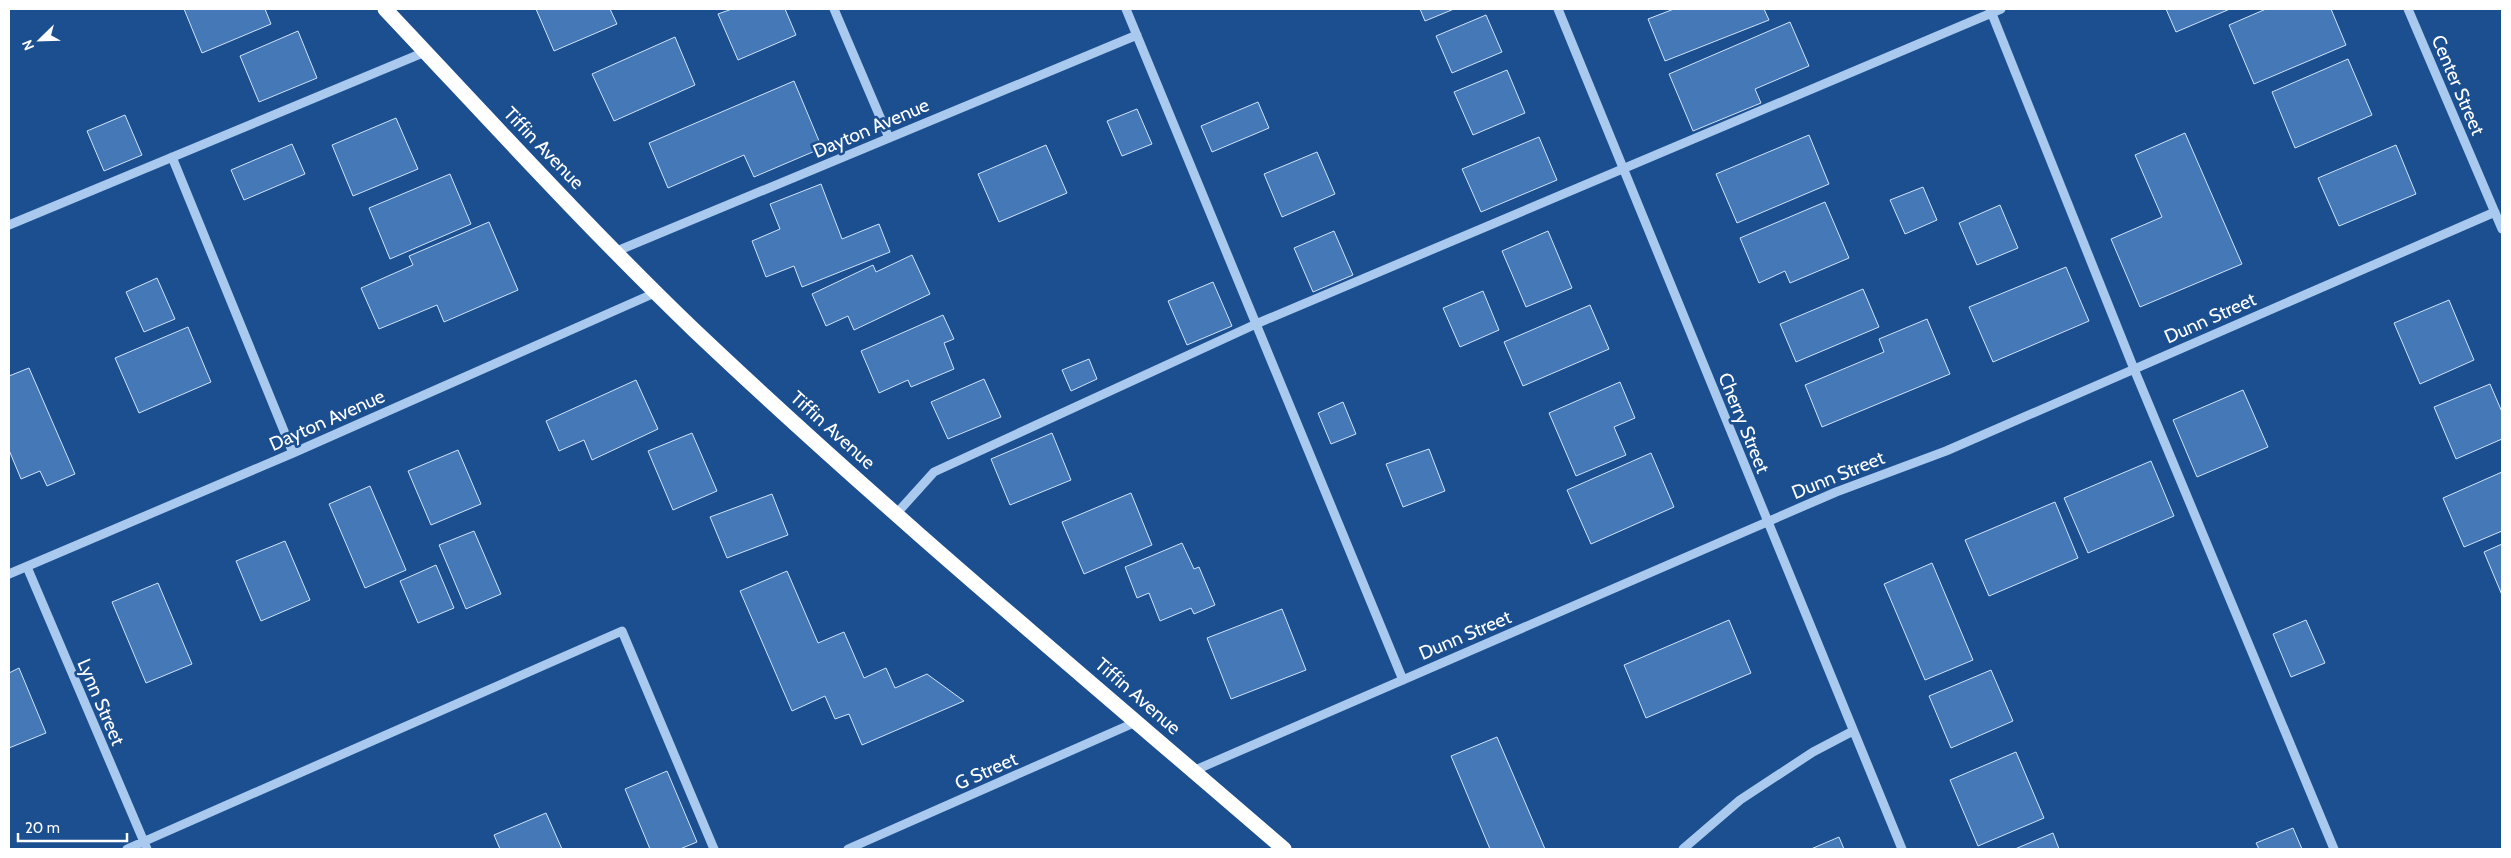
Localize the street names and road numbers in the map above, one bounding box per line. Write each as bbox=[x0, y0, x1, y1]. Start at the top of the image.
street label: Center Street bbox=[2427, 31, 2490, 139]
street label: Dayton Avenue bbox=[809, 93, 933, 163]
street label: Tiffin Avenue bbox=[499, 102, 589, 194]
street label: Dunn Street bbox=[2161, 287, 2260, 348]
street label: Cherry Street bbox=[1713, 369, 1775, 477]
street label: Dayton Avenue bbox=[266, 384, 389, 456]
street label: Tiffin Avenue bbox=[786, 386, 880, 474]
street label: Dunn Street bbox=[1788, 446, 1888, 504]
street label: Dunn Street bbox=[1415, 605, 1515, 665]
street label: Tiffin Avenue bbox=[1091, 653, 1186, 740]
street label: Lynn Street bbox=[72, 655, 130, 749]
street label: G Street bbox=[951, 747, 1021, 795]

